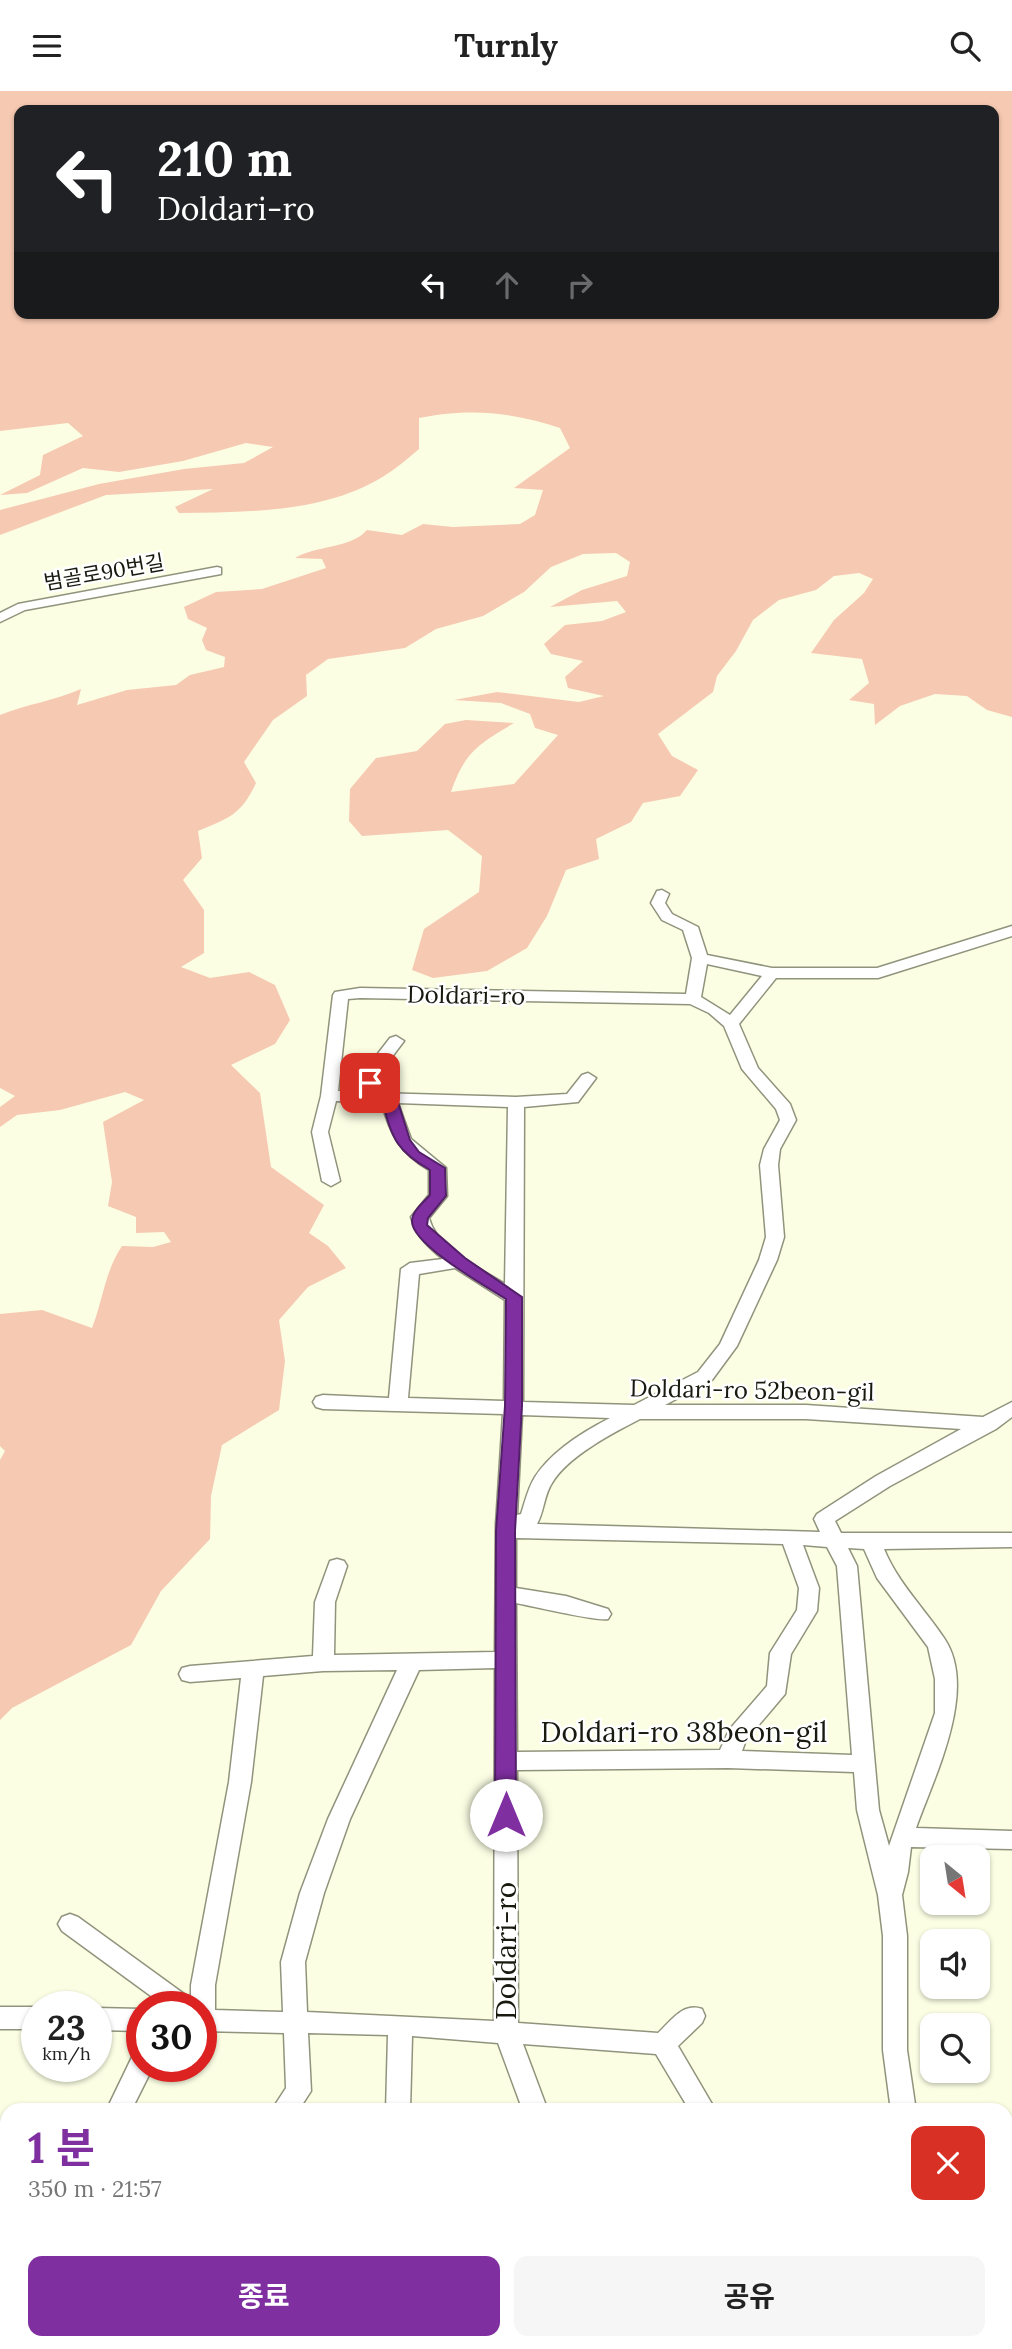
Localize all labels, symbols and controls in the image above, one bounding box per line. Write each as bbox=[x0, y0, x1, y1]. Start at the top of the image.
text: Turnly bbox=[454, 25, 558, 66]
icon: menu bbox=[28, 27, 66, 65]
icon: search bbox=[946, 27, 984, 65]
text: 210 m bbox=[157, 127, 292, 189]
icon: left bbox=[42, 133, 133, 224]
text: Doldari-ro bbox=[157, 188, 315, 229]
icon: left bbox=[415, 266, 453, 304]
icon: ahead bbox=[488, 266, 526, 304]
icon: right bbox=[561, 266, 599, 304]
street label: 범골로90번길 bbox=[42, 548, 166, 596]
street label: Doldari-ro bbox=[407, 978, 525, 1012]
pin bbox=[340, 1053, 400, 1113]
icon: arrive bbox=[351, 1064, 389, 1102]
street label: Doldari-ro 52beon-gil bbox=[629, 1372, 875, 1408]
street label: Doldari-ro 38beon-gil bbox=[541, 1714, 827, 1750]
position arrow bbox=[469, 1778, 543, 1852]
north arrow bbox=[920, 1845, 990, 1915]
map controls bbox=[920, 1845, 990, 2083]
street label: Doldari-ro bbox=[488, 1882, 524, 2020]
button: sound bbox=[920, 1929, 990, 1999]
speed limit sign: 30 bbox=[126, 1991, 217, 2082]
text: 23 bbox=[47, 2005, 86, 2050]
button: search bbox=[920, 2013, 990, 2083]
text: km/h bbox=[42, 2042, 91, 2065]
text: 1 분 bbox=[28, 2121, 95, 2175]
button: close bbox=[911, 2126, 985, 2200]
text: 350 m · 21:57 bbox=[28, 2174, 162, 2203]
button: 종료 bbox=[28, 2256, 500, 2336]
button: 공유 bbox=[514, 2256, 985, 2336]

